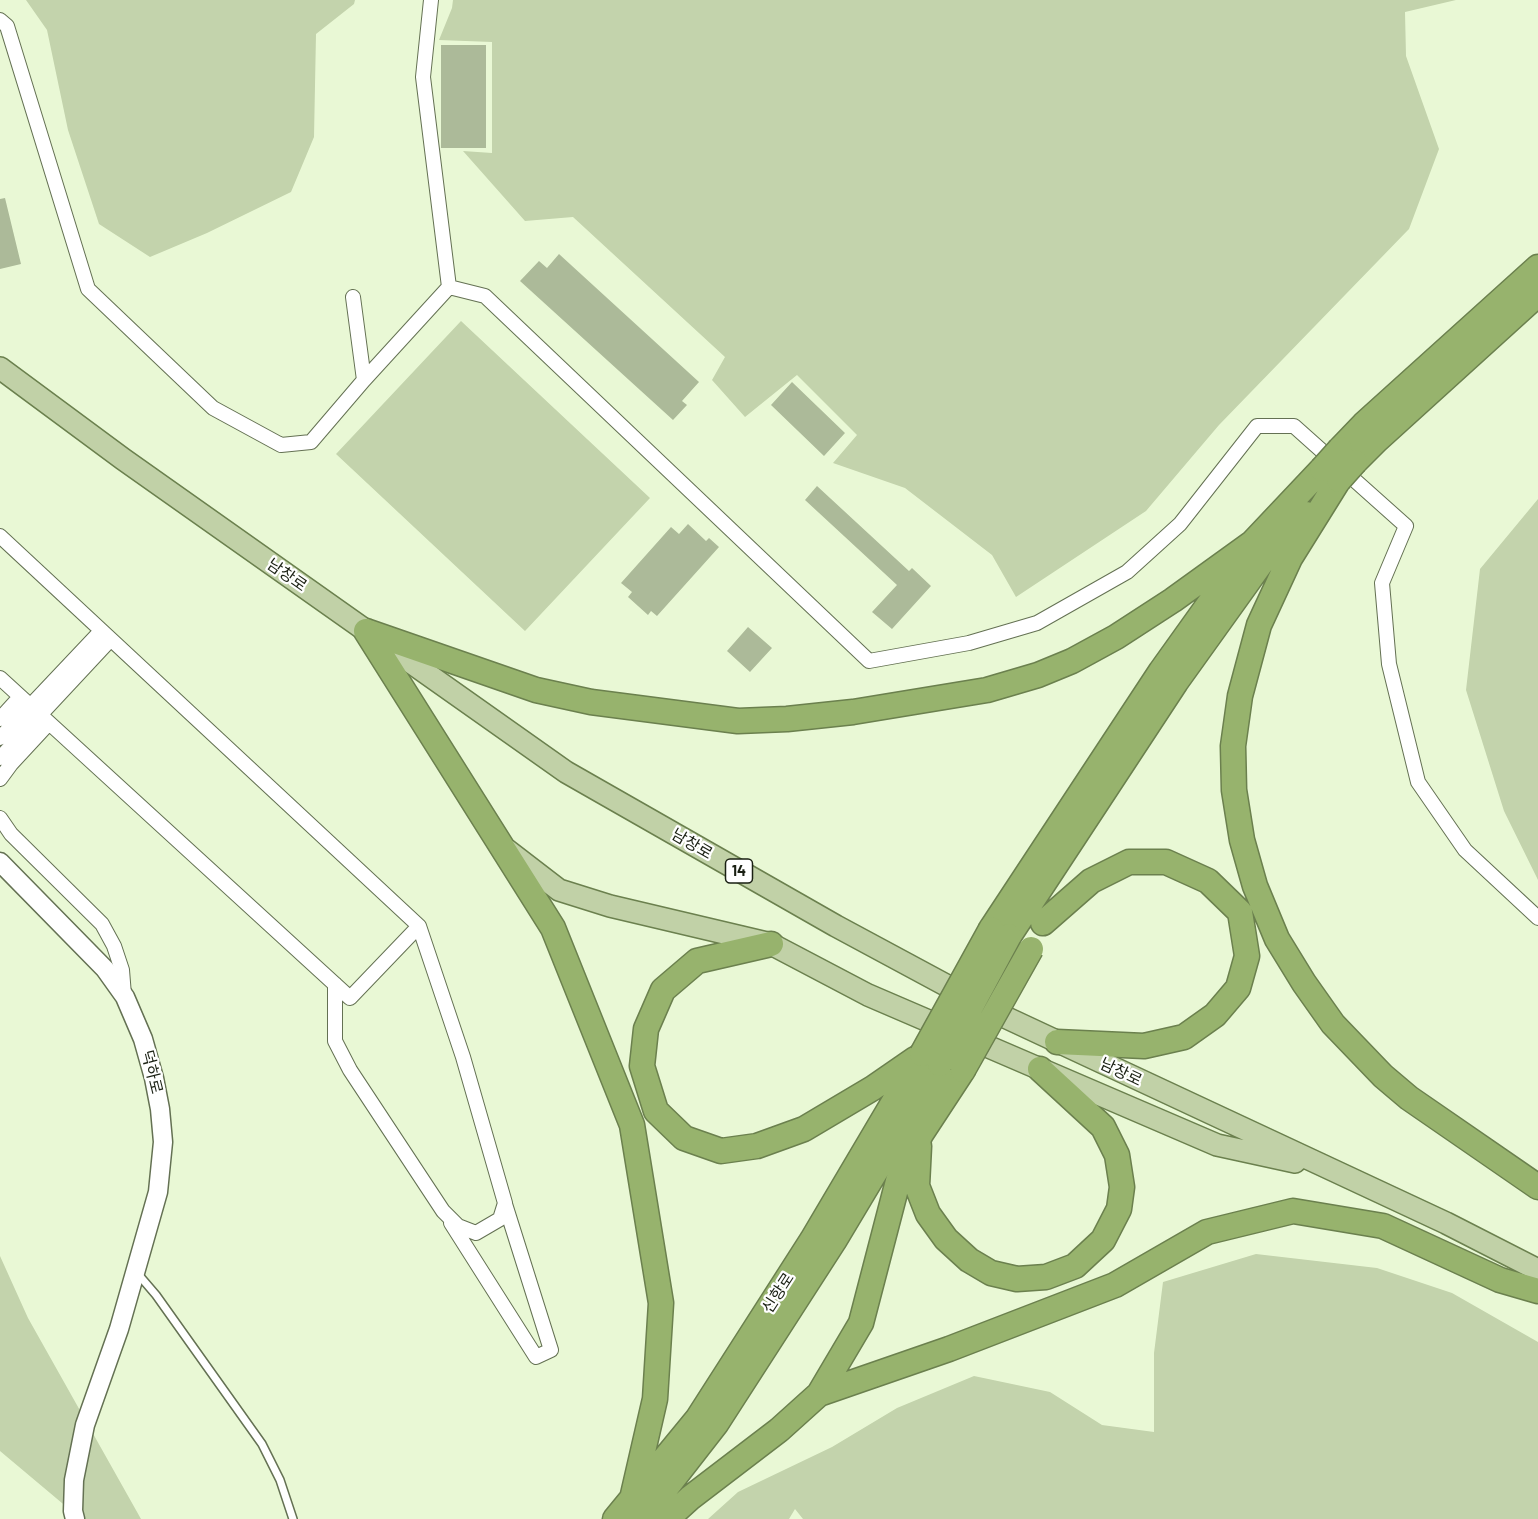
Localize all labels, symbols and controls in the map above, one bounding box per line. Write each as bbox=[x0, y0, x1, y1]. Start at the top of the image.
street label: 남창로 bbox=[263, 554, 311, 596]
street label: 남창로 bbox=[668, 825, 716, 863]
road number: 14 bbox=[726, 859, 752, 883]
street label: 덕하로 bbox=[137, 1048, 167, 1096]
street label: 남창로 bbox=[1097, 1054, 1145, 1090]
street label: 신항로 bbox=[758, 1269, 798, 1317]

